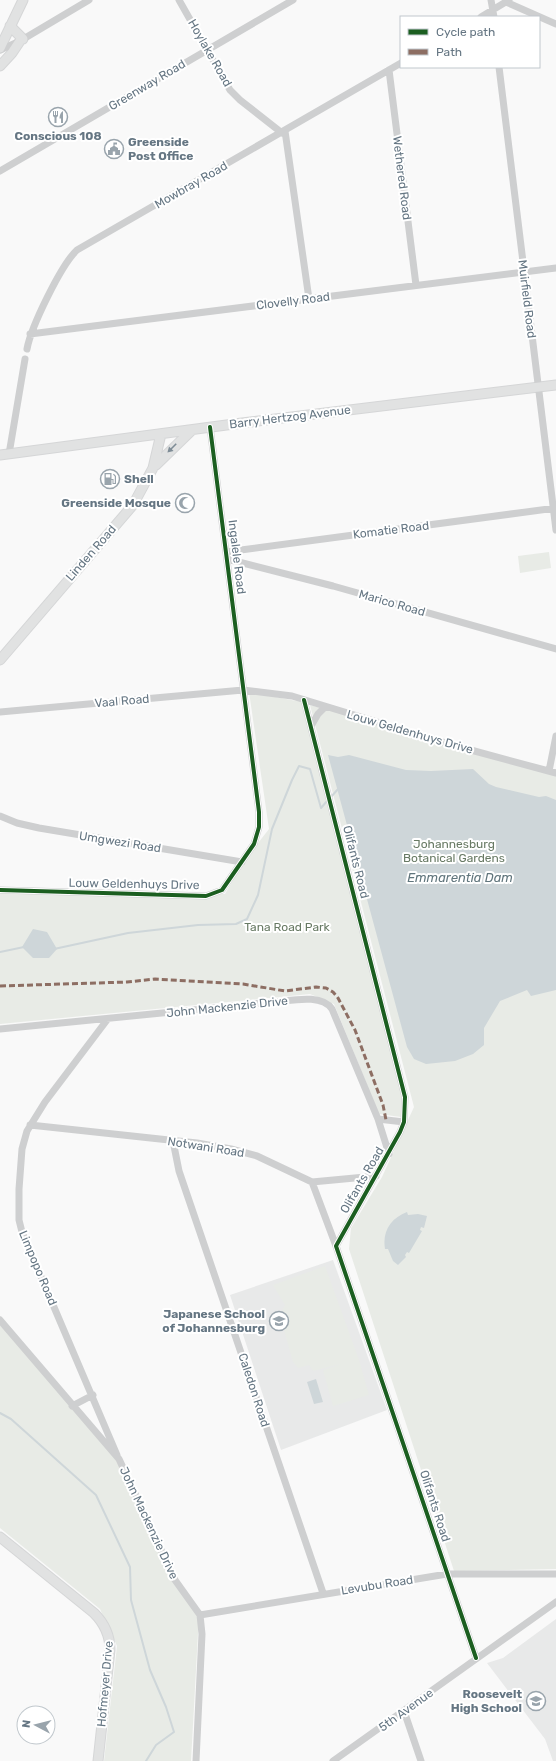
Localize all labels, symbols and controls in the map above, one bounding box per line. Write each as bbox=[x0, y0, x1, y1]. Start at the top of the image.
legend bbox=[400, 16, 540, 68]
street label: Hoylake Road bbox=[185, 17, 235, 89]
text: Cycle path bbox=[436, 25, 495, 39]
text: Path bbox=[436, 45, 462, 59]
street label: Greenway Road bbox=[106, 57, 188, 113]
restaurant icon: Conscious 108 bbox=[47, 106, 69, 128]
place label: Conscious 108 bbox=[14, 129, 102, 143]
place label: Greenside Post Office bbox=[128, 135, 193, 163]
street label: Wethered Road bbox=[390, 135, 414, 221]
public building icon: Greenside Post Office bbox=[103, 138, 125, 160]
street label: Mowbray Road bbox=[152, 159, 230, 211]
street label: Muirfield Road bbox=[515, 259, 539, 339]
street label: Clovelly Road bbox=[255, 290, 331, 312]
street label: Barry Hertzog Avenue bbox=[228, 403, 352, 431]
one-way arrow bbox=[167, 443, 177, 453]
fuel station icon: Shell bbox=[99, 468, 121, 490]
place label: Shell bbox=[124, 472, 154, 486]
mosque icon: Greenside Mosque bbox=[174, 492, 196, 514]
place label: Greenside Mosque bbox=[61, 496, 171, 510]
street label: Komatie Road bbox=[352, 518, 430, 542]
street label: Ingalele Road bbox=[225, 519, 249, 595]
street label: Linden Road bbox=[63, 522, 119, 584]
street label: Marico Road bbox=[357, 587, 427, 619]
street label: Vaal Road bbox=[94, 692, 150, 710]
street label: Louw Geldenhuys Drive bbox=[345, 707, 475, 757]
street label: Olifants Road bbox=[340, 824, 372, 900]
street label: Umgwezi Road bbox=[78, 829, 162, 855]
park label: Johannesburg Botanical Gardens bbox=[403, 837, 505, 865]
water label: Emmarentia Dam bbox=[407, 870, 513, 885]
street label: Louw Geldenhuys Drive bbox=[68, 876, 200, 892]
park label: Tana Road Park bbox=[244, 920, 331, 934]
street label: John Mackenzie Drive bbox=[165, 994, 289, 1020]
street label: Notwani Road bbox=[167, 1134, 245, 1160]
street label: Olifants Road bbox=[337, 1144, 387, 1216]
street label: Limpopo Road bbox=[16, 1229, 60, 1307]
place label: Japanese School of Johannesburg bbox=[162, 1307, 265, 1335]
school or university icon: Japanese School of Johannesburg bbox=[268, 1310, 290, 1332]
street label: Caledon Road bbox=[235, 1351, 273, 1429]
street label: John Mackenzie Drive bbox=[117, 1465, 181, 1582]
street label: Olifants Road bbox=[417, 1468, 453, 1544]
street label: Levubu Road bbox=[340, 1572, 414, 1598]
street label: Hofmeyer Drive bbox=[94, 1640, 116, 1728]
street label: 5th Avenue bbox=[376, 1685, 436, 1734]
place label: Roosevelt High School bbox=[451, 1687, 522, 1715]
school or university icon: Roosevelt High School bbox=[525, 1690, 547, 1712]
north arrow bbox=[16, 1705, 56, 1745]
text: N bbox=[20, 1719, 34, 1729]

